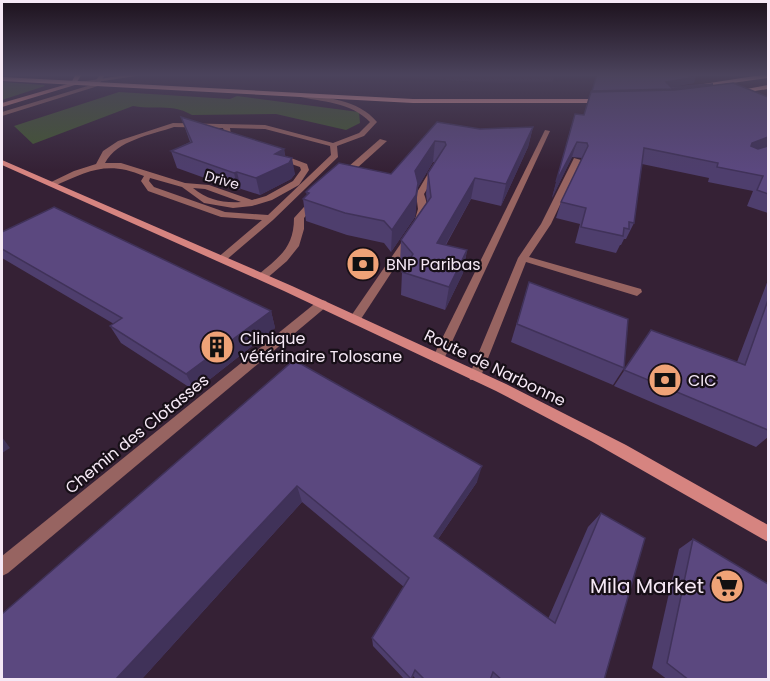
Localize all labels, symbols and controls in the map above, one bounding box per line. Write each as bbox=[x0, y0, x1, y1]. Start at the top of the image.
street label: Drive bbox=[202, 166, 242, 195]
bank icon: BNP Paribas bbox=[345, 246, 381, 282]
place label: BNP Paribas bbox=[386, 253, 481, 276]
street label: Route de Narbonne bbox=[420, 324, 570, 412]
place label: Clinique vétérinaire Tolosane bbox=[240, 327, 402, 368]
building icon: Clinique vétérinaire Tolosane bbox=[199, 329, 235, 365]
bank icon: CIC bbox=[647, 362, 683, 398]
street label: Chemin des Clotasses bbox=[60, 369, 214, 499]
place label: CIC bbox=[688, 369, 717, 392]
supermarket icon: Mila Market bbox=[709, 568, 745, 604]
place label: Mila Market bbox=[590, 572, 704, 600]

